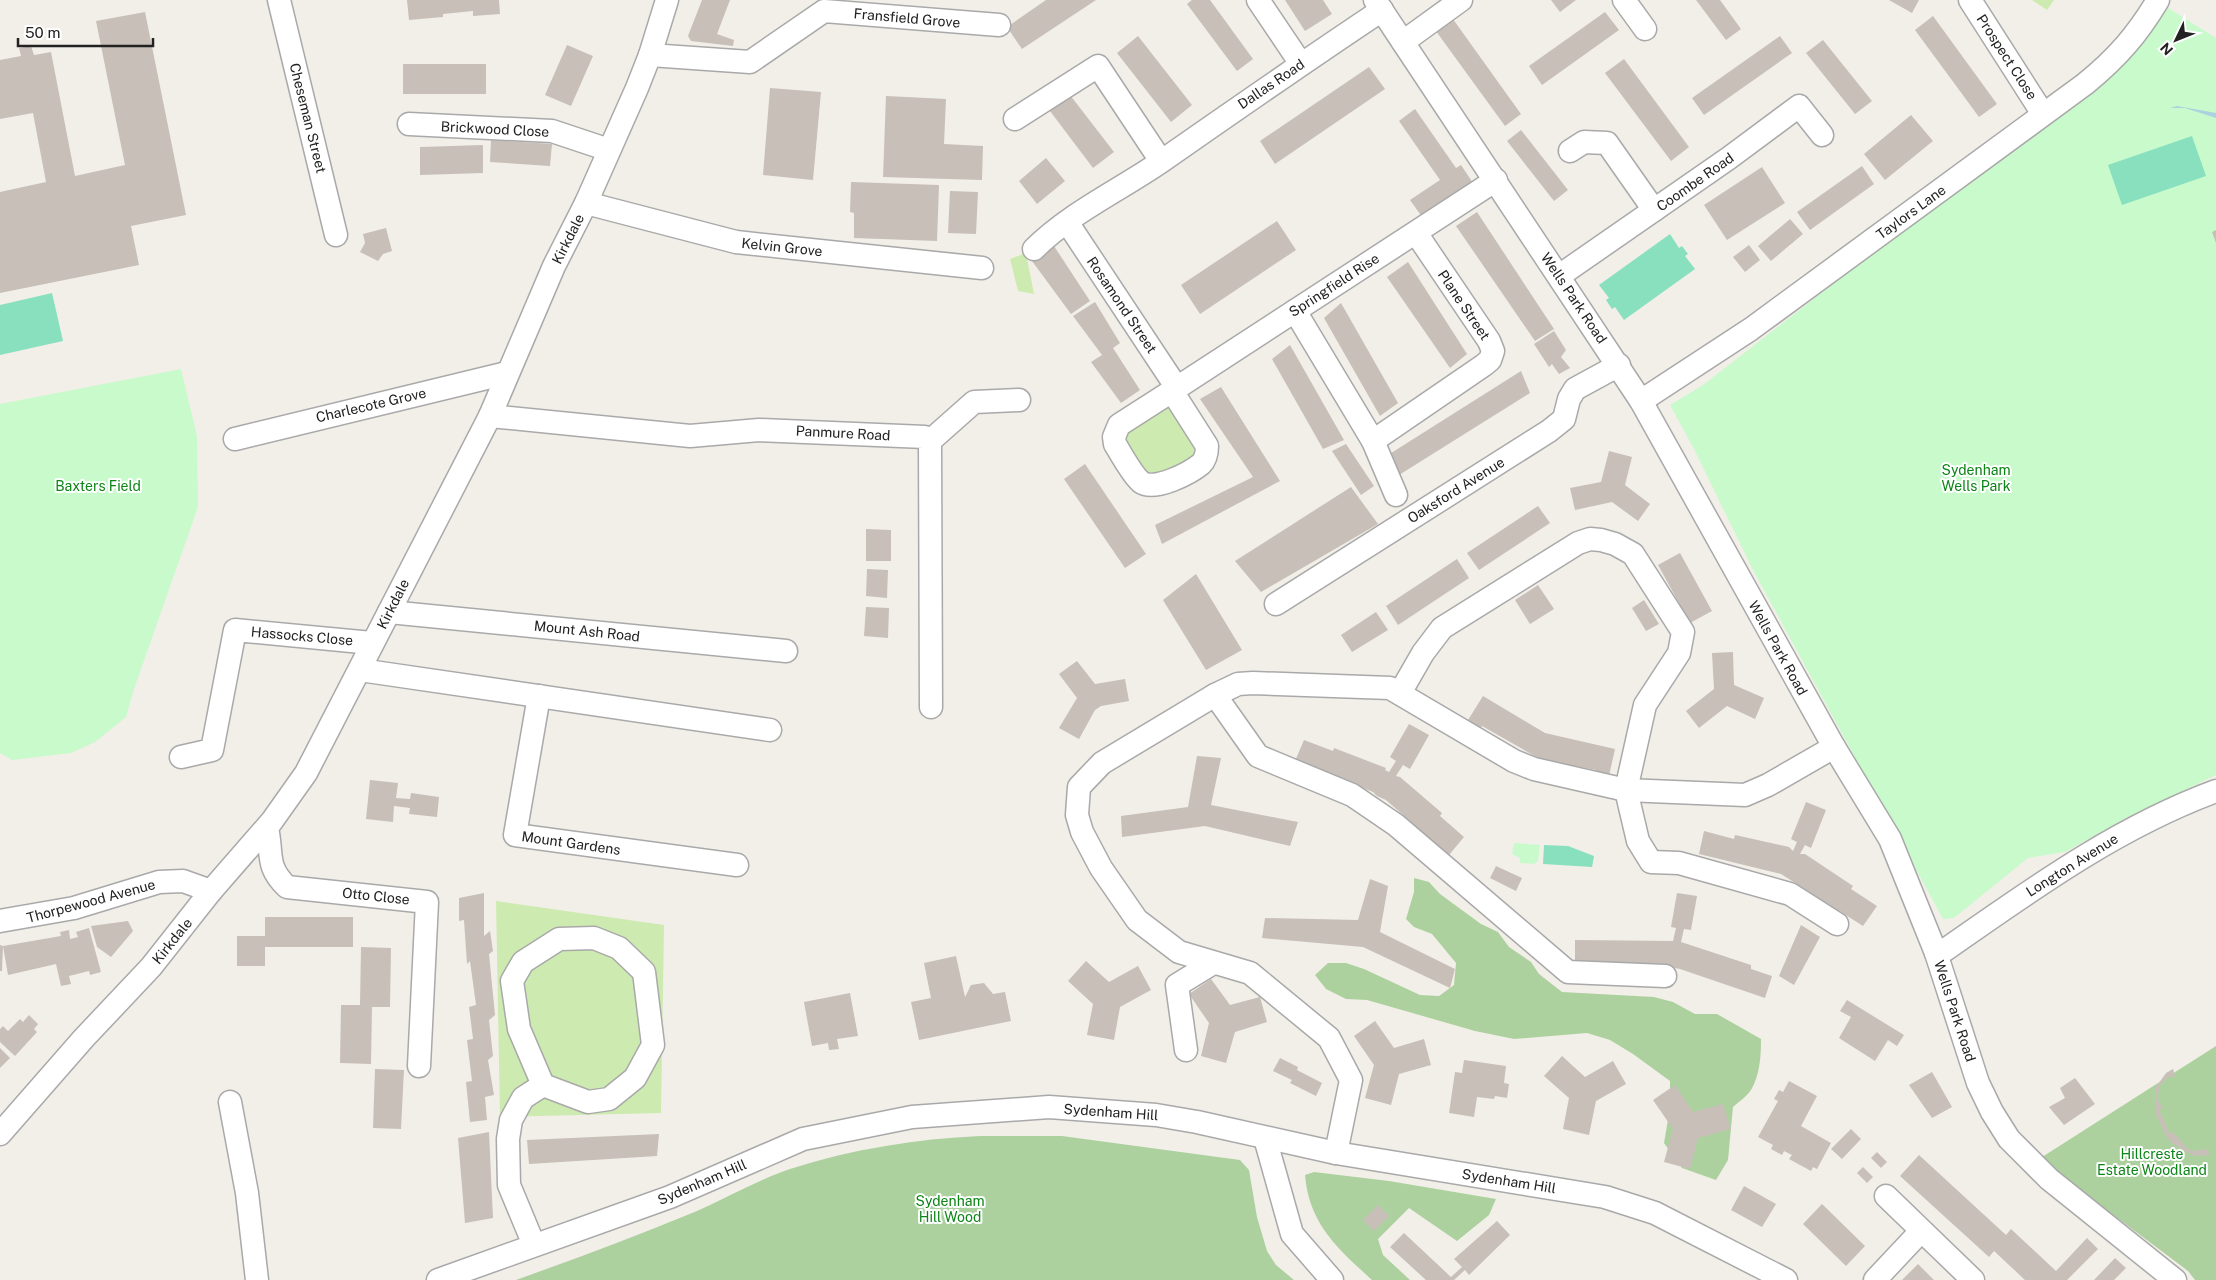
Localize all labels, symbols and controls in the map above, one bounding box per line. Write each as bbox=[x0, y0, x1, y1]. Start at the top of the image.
street label: Fransfield Grove bbox=[853, 5, 961, 31]
street label: Prospect Close bbox=[1974, 12, 2040, 103]
scale bar bbox=[18, 15, 152, 47]
north arrow bbox=[2151, 15, 2201, 65]
text: 50 m bbox=[25, 24, 60, 41]
text: N bbox=[2157, 39, 2176, 58]
street label: Dallas Road bbox=[1235, 56, 1307, 112]
street label: Cheseman Street bbox=[287, 61, 329, 175]
street label: Brickwood Close bbox=[440, 118, 550, 140]
street label: Coombe Road bbox=[1653, 150, 1737, 214]
street label: Taylors Lane bbox=[1873, 181, 1949, 243]
street label: Kirkdale bbox=[549, 211, 587, 267]
street label: Kelvin Grove bbox=[741, 235, 823, 259]
street label: Springfield Rise bbox=[1286, 250, 1382, 320]
street label: Wells Park Road bbox=[1538, 250, 1610, 346]
street label: Rosamond Street bbox=[1084, 254, 1160, 356]
street label: Plane Street bbox=[1435, 267, 1493, 343]
street label: Charlecote Grove bbox=[314, 385, 428, 425]
street label: Panmure Road bbox=[795, 423, 891, 443]
street label: Oaksford Avenue bbox=[1405, 454, 1507, 526]
park label: Sydenham Wells Park bbox=[1941, 462, 2011, 494]
park label: Baxters Field bbox=[55, 478, 141, 494]
street label: Kirkdale bbox=[374, 576, 412, 632]
street label: Wells Park Road bbox=[1745, 598, 1811, 698]
street label: Mount Ash Road bbox=[533, 617, 641, 645]
street label: Hassocks Close bbox=[250, 624, 354, 648]
street label: Mount Gardens bbox=[520, 828, 622, 858]
street label: Longton Avenue bbox=[2023, 830, 2121, 900]
street label: Thorpewood Avenue bbox=[25, 876, 157, 926]
street label: Otto Close bbox=[341, 884, 411, 908]
street label: Kirkdale bbox=[149, 915, 195, 967]
street label: Wells Park Road bbox=[1931, 958, 1979, 1064]
street label: Sydenham Hill bbox=[1063, 1101, 1159, 1123]
park label: Hillcreste Estate Woodland bbox=[2097, 1146, 2207, 1178]
street label: Sydenham Hill bbox=[655, 1156, 749, 1208]
street label: Sydenham Hill bbox=[1461, 1166, 1557, 1196]
park label: Sydenham Hill Wood bbox=[915, 1193, 985, 1225]

